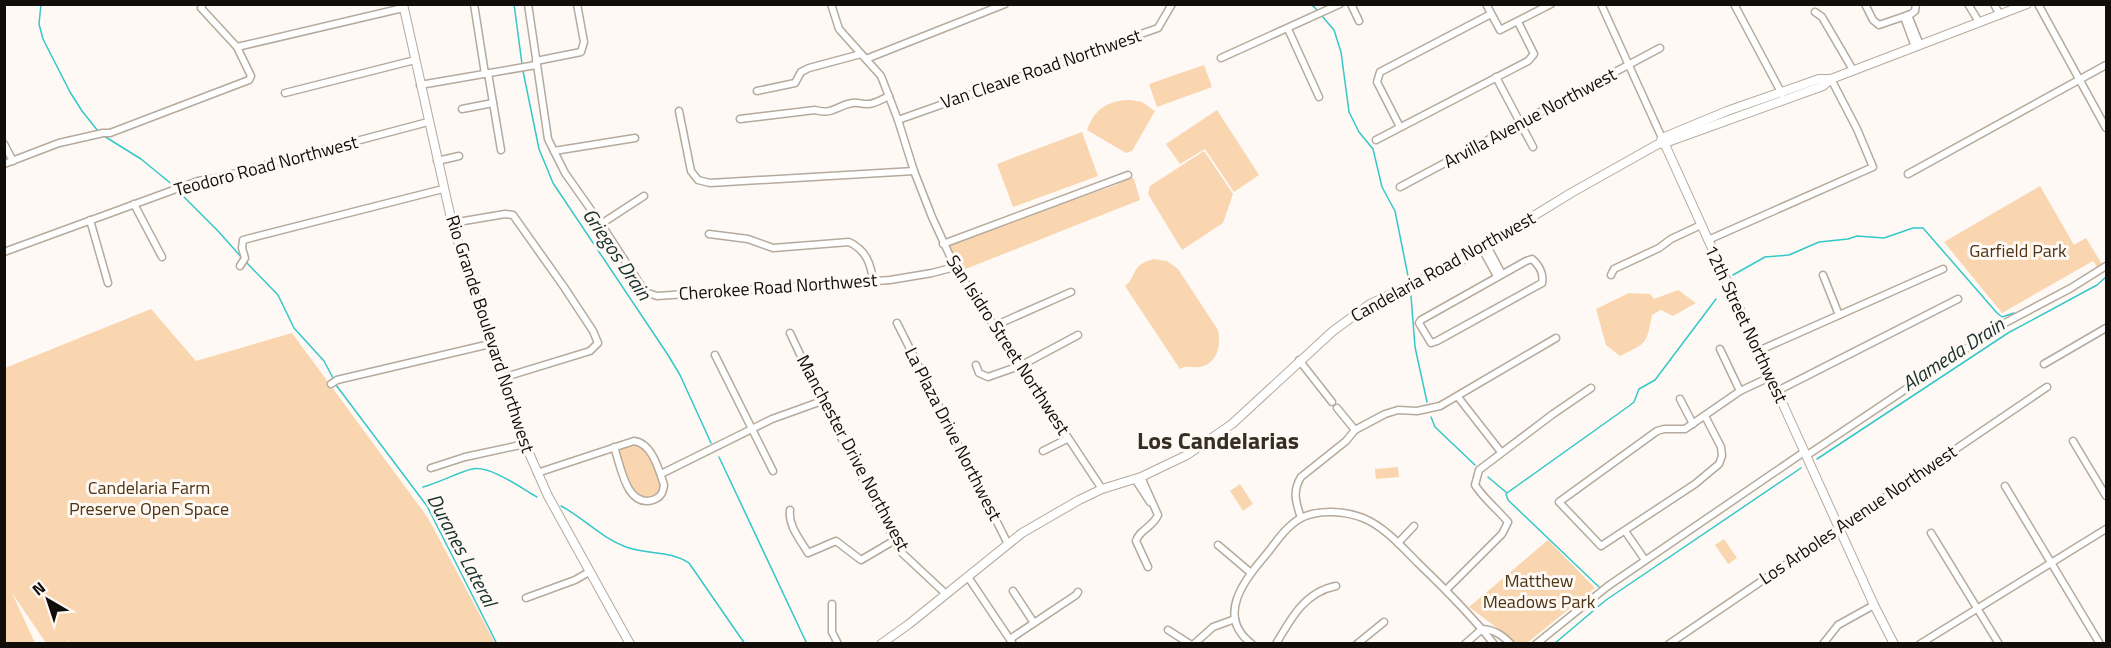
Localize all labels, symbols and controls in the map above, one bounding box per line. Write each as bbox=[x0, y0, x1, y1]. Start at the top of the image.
street label: Van Cleave Road Northwest bbox=[937, 21, 1145, 116]
street label: Arvilla Avenue Northwest bbox=[1439, 60, 1622, 175]
street label: Teodoro Road Northwest bbox=[171, 128, 361, 203]
water label: Griegos Drain bbox=[575, 201, 660, 307]
street label: Candelaria Road Northwest bbox=[1345, 204, 1541, 329]
street label: Rio Grande Boulevard Northwest bbox=[439, 212, 542, 457]
park label: Garfield Park bbox=[1969, 237, 2067, 264]
street label: 12th Street Northwest bbox=[1698, 240, 1795, 408]
street label: San Isidro Street Northwest bbox=[940, 249, 1077, 441]
street label: Cherokee Road Northwest bbox=[678, 266, 879, 307]
water label: Alameda Drain bbox=[1895, 308, 2011, 398]
street label: La Plaza Drive Northwest bbox=[898, 343, 1009, 526]
street label: Manchester Drive Northwest bbox=[790, 350, 917, 556]
district label: Los Candelarias bbox=[1137, 422, 1299, 458]
street label: Los Arboles Avenue Northwest bbox=[1753, 438, 1963, 591]
park label: Candelaria Farm Preserve Open Space bbox=[69, 474, 229, 522]
water label: Duranes Lateral bbox=[419, 487, 507, 615]
park label: Matthew Meadows Park bbox=[1483, 567, 1596, 615]
north arrow bbox=[18, 570, 78, 630]
text: N bbox=[27, 576, 50, 601]

